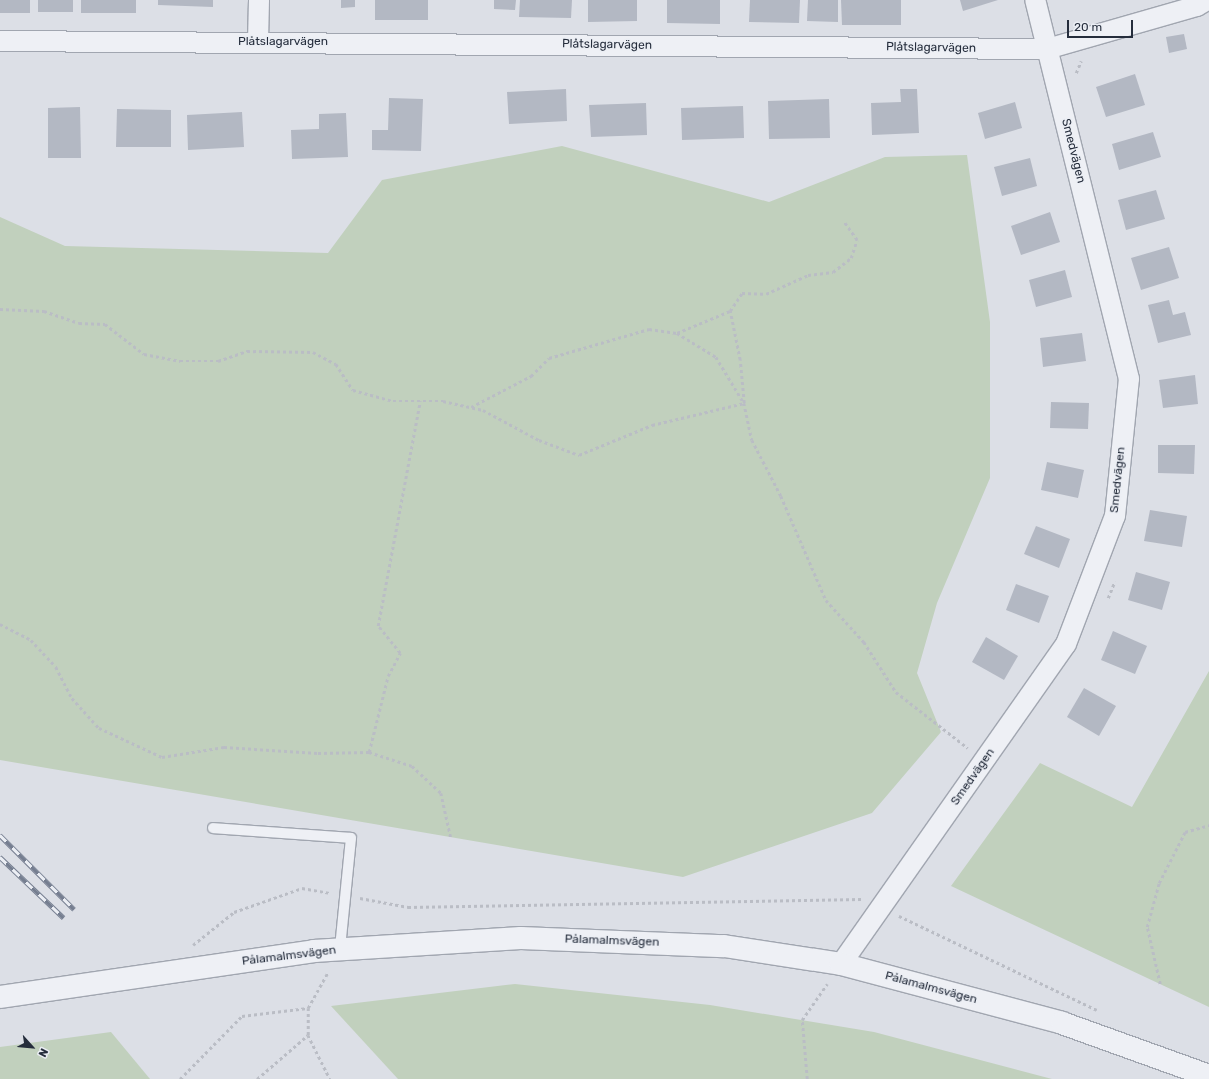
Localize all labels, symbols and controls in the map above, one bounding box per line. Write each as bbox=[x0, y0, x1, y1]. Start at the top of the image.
scale bar bbox=[1069, 12, 1135, 38]
text: 20 m bbox=[1074, 20, 1102, 34]
street label: Plåtslagarvägen bbox=[238, 35, 328, 49]
street label: Plåtslagarvägen bbox=[562, 37, 652, 53]
street label: Plåtslagarvägen bbox=[886, 40, 976, 56]
street label: Smedvägen bbox=[1058, 117, 1088, 185]
street label: Smedvägen bbox=[1107, 446, 1129, 514]
street label: Smedvägen bbox=[948, 746, 998, 808]
street label: Pålamalmsvägen bbox=[564, 932, 660, 950]
street label: Pålamalmsvägen bbox=[241, 943, 337, 969]
street label: Pålamalmsvägen bbox=[883, 969, 979, 1007]
north arrow bbox=[12, 1027, 52, 1067]
text: N bbox=[36, 1046, 51, 1059]

